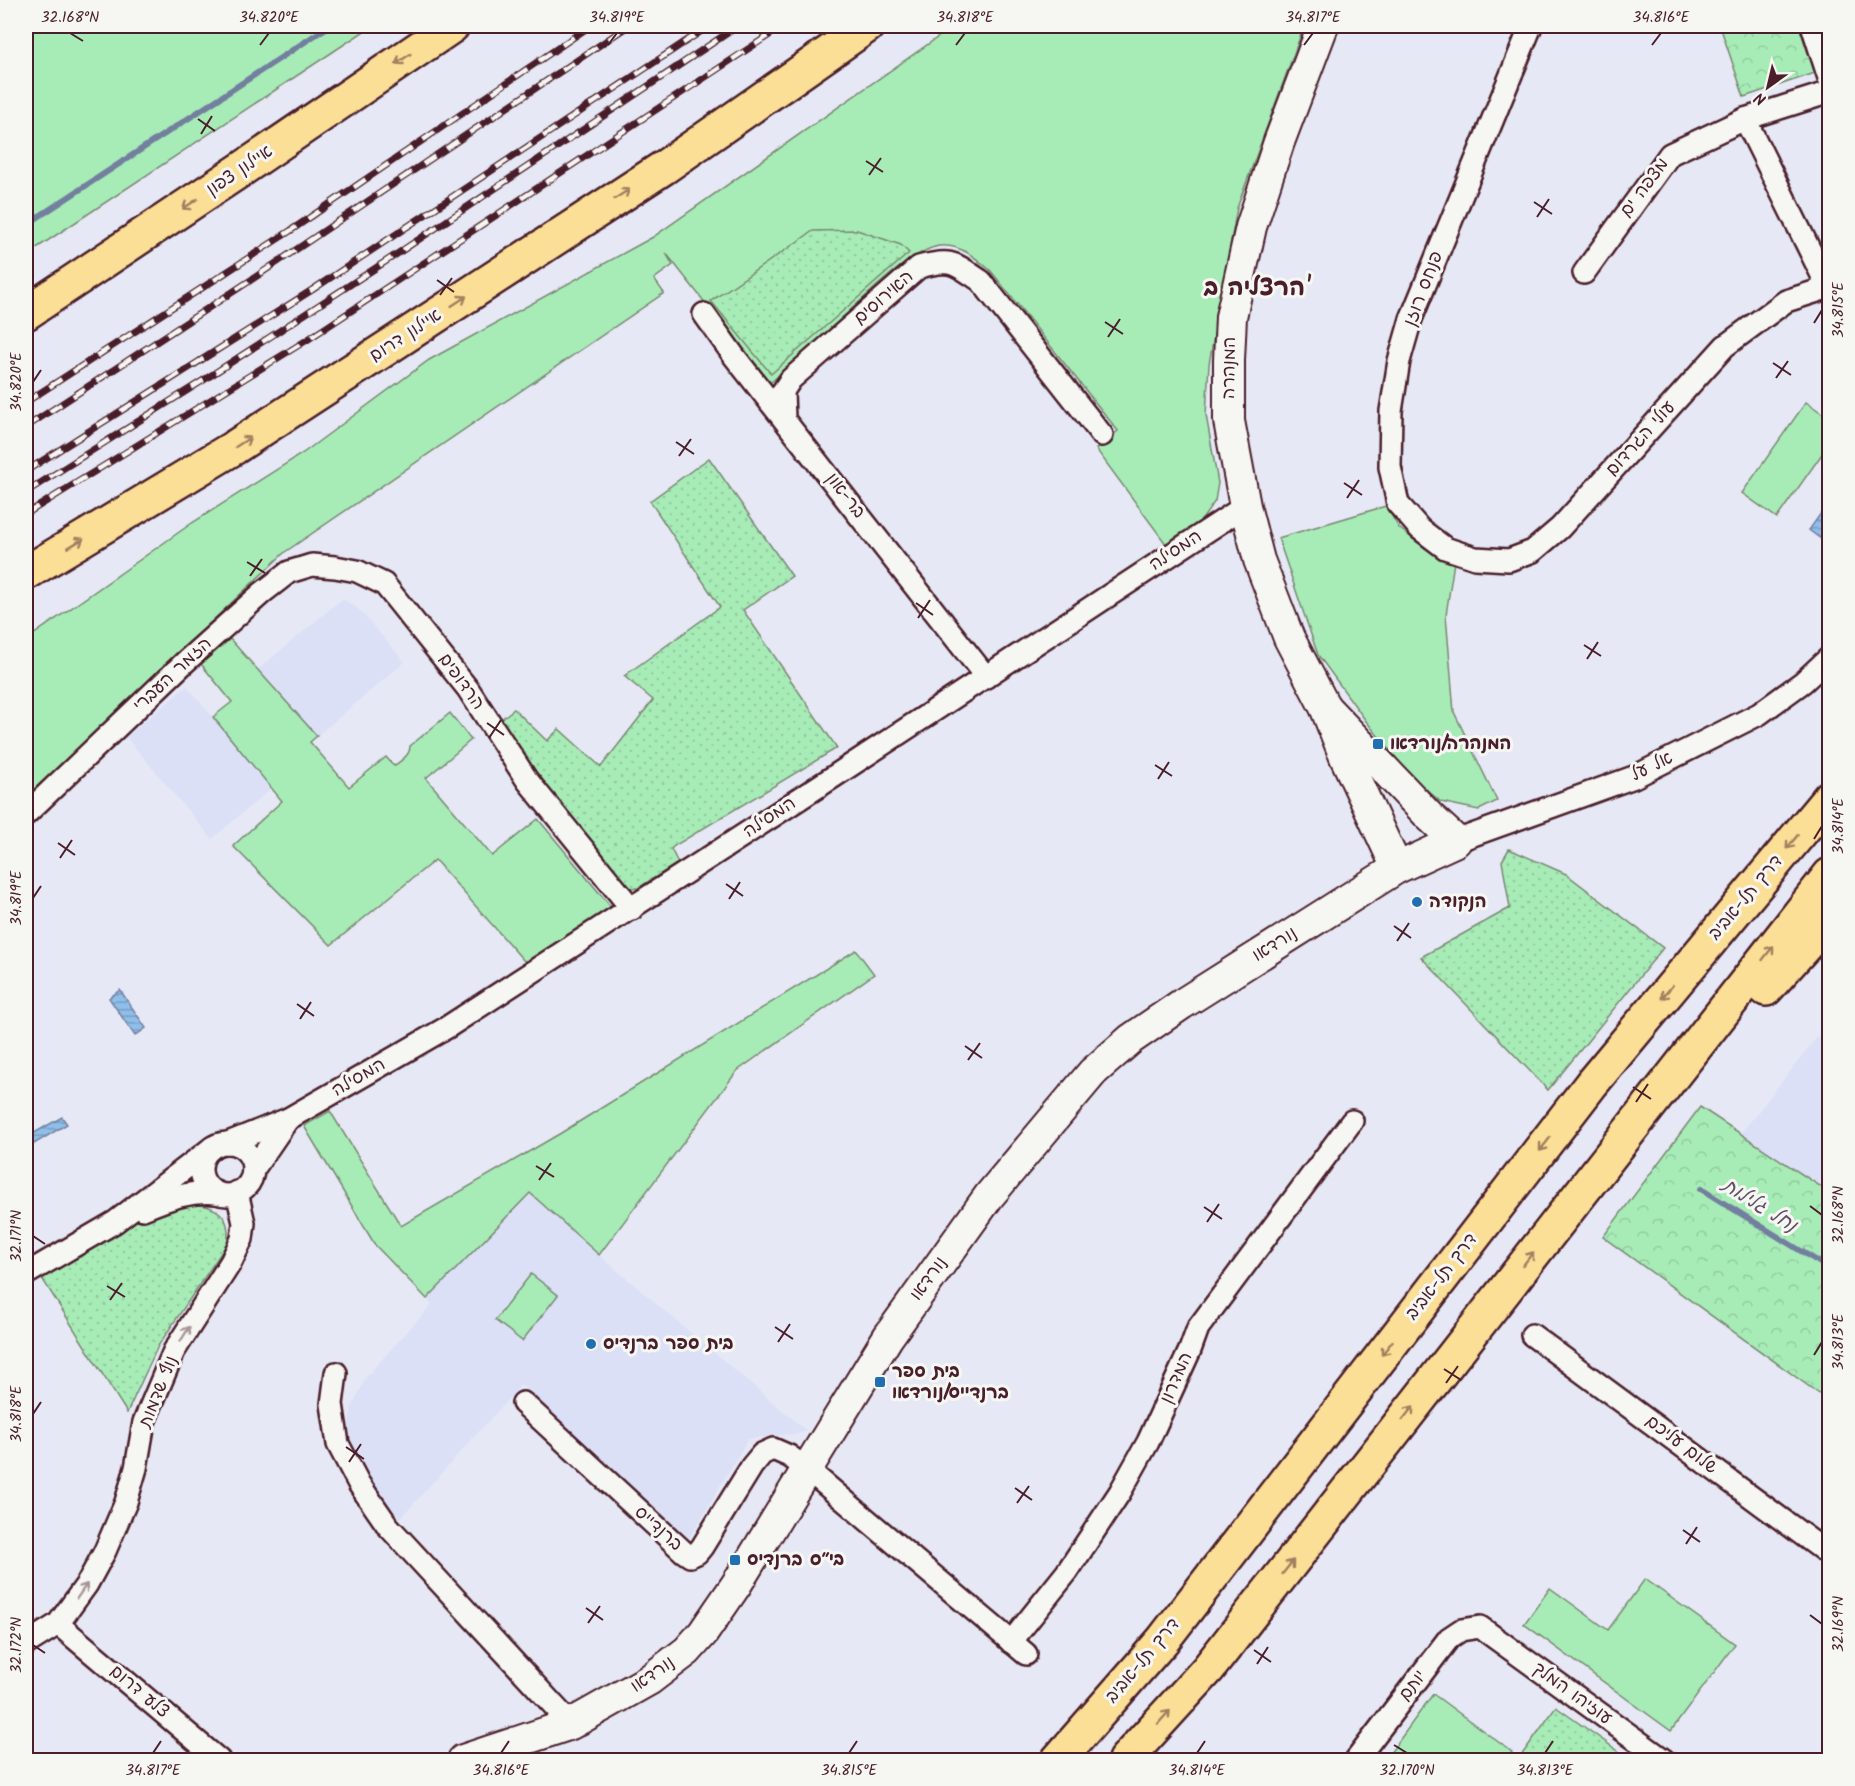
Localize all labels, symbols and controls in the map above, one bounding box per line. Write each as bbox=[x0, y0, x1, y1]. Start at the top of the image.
text: 32.168°N bbox=[41, 6, 99, 30]
text: 34.820°E bbox=[239, 6, 300, 30]
text: 34.819°E bbox=[589, 6, 646, 30]
text: 34.818°E bbox=[936, 6, 995, 30]
text: 34.817°E bbox=[1286, 6, 1342, 30]
text: 34.816°E bbox=[1633, 6, 1690, 30]
one-way arrow bbox=[396, 53, 412, 65]
north arrow bbox=[1738, 57, 1798, 117]
text: N bbox=[1749, 85, 1772, 111]
street label: איילון צפון bbox=[201, 138, 279, 204]
street label: מצפה ים bbox=[1613, 152, 1677, 224]
one-way arrow bbox=[613, 188, 630, 200]
one-way arrow bbox=[183, 198, 199, 210]
street label: פנחס רוזן bbox=[1396, 247, 1452, 331]
street label: האירוסים bbox=[847, 263, 921, 333]
district label: הרצליה ב' bbox=[1203, 269, 1312, 308]
text: 34.815°E bbox=[1827, 281, 1851, 338]
one-way arrow bbox=[450, 295, 466, 307]
street label: איילון דרום bbox=[364, 302, 448, 370]
street label: המנהרה bbox=[1215, 336, 1245, 400]
text: 34.820°E bbox=[5, 351, 29, 412]
street label: עולי הגרדום bbox=[1599, 395, 1683, 483]
one-way arrow bbox=[234, 436, 250, 448]
street label: בר-און bbox=[818, 467, 872, 525]
street label: המסילה bbox=[1144, 523, 1208, 579]
one-way arrow bbox=[67, 536, 84, 548]
street label: הזמר העברי bbox=[127, 631, 219, 719]
street label: הרדופים bbox=[430, 647, 492, 717]
place label: המנהרה/נורדאו bbox=[1390, 730, 1511, 759]
marker: המנהרה/נורדאו bbox=[1371, 737, 1385, 751]
street label: אל על bbox=[1626, 744, 1678, 790]
street label: המסילה bbox=[738, 790, 802, 846]
text: 34.814°E bbox=[1827, 797, 1851, 854]
one-way arrow bbox=[1785, 834, 1799, 849]
street label: דרך תל-אביב bbox=[1701, 849, 1791, 947]
text: 34.819°E bbox=[5, 869, 29, 926]
place label: הנקודה bbox=[1429, 888, 1487, 917]
marker: הנקודה bbox=[1410, 895, 1424, 909]
street label: נורדאו bbox=[1247, 920, 1303, 970]
one-way arrow bbox=[1762, 945, 1775, 961]
one-way arrow bbox=[1661, 984, 1674, 1000]
street label: המסילה bbox=[326, 1051, 392, 1105]
one-way arrow bbox=[1538, 1135, 1551, 1151]
water label: נחל גלילות bbox=[1713, 1169, 1804, 1242]
text: 32.168°N bbox=[1827, 1186, 1851, 1244]
text: 32.171°N bbox=[5, 1210, 29, 1262]
street label: דרך תל-אביב bbox=[1399, 1227, 1485, 1327]
street label: נורדאו bbox=[903, 1251, 955, 1307]
one-way arrow bbox=[1521, 1252, 1534, 1268]
text: 34.813°E bbox=[1827, 1313, 1851, 1370]
one-way arrow bbox=[180, 1326, 192, 1343]
place label: בית ספר ברנדיס bbox=[603, 1330, 733, 1359]
marker: בית ספר ברנדיס bbox=[584, 1337, 598, 1351]
one-way arrow bbox=[1381, 1340, 1394, 1356]
street label: המדרון bbox=[1153, 1348, 1201, 1408]
street label: נוף שדמות bbox=[131, 1352, 187, 1433]
place label: בית ספר ברנדייס/נורדאו bbox=[892, 1358, 1009, 1408]
marker: בית ספר ברנדייס/נורדאו bbox=[873, 1375, 887, 1389]
text: 34.818°E bbox=[5, 1384, 29, 1443]
one-way arrow bbox=[1401, 1405, 1414, 1421]
street label: שלום עליכם bbox=[1638, 1408, 1724, 1482]
street label: ברנדייס bbox=[627, 1499, 689, 1559]
place label: בי״ס ברנדיס bbox=[747, 1546, 844, 1575]
marker: בי״ס ברנדיס bbox=[728, 1553, 742, 1567]
one-way arrow bbox=[1282, 1559, 1294, 1575]
one-way arrow bbox=[76, 1583, 88, 1599]
text: 32.169°N bbox=[1827, 1596, 1851, 1652]
street label: דרך תל-אביב bbox=[1098, 1612, 1188, 1710]
text: 32.172°N bbox=[5, 1617, 29, 1673]
street label: נורדאו bbox=[625, 1649, 681, 1701]
street label: עוזיהו המלך bbox=[1526, 1655, 1618, 1733]
street label: צלע דרום bbox=[103, 1658, 175, 1726]
street label: יותם bbox=[1392, 1664, 1434, 1708]
one-way arrow bbox=[1157, 1710, 1171, 1725]
text: 34.817°E bbox=[126, 1759, 182, 1783]
text: 34.816°E bbox=[473, 1759, 530, 1783]
text: 34.815°E bbox=[821, 1759, 878, 1783]
text: 34.814°E bbox=[1169, 1759, 1226, 1783]
text: 32.170°N bbox=[1379, 1759, 1435, 1783]
text: 34.813°E bbox=[1517, 1759, 1574, 1783]

